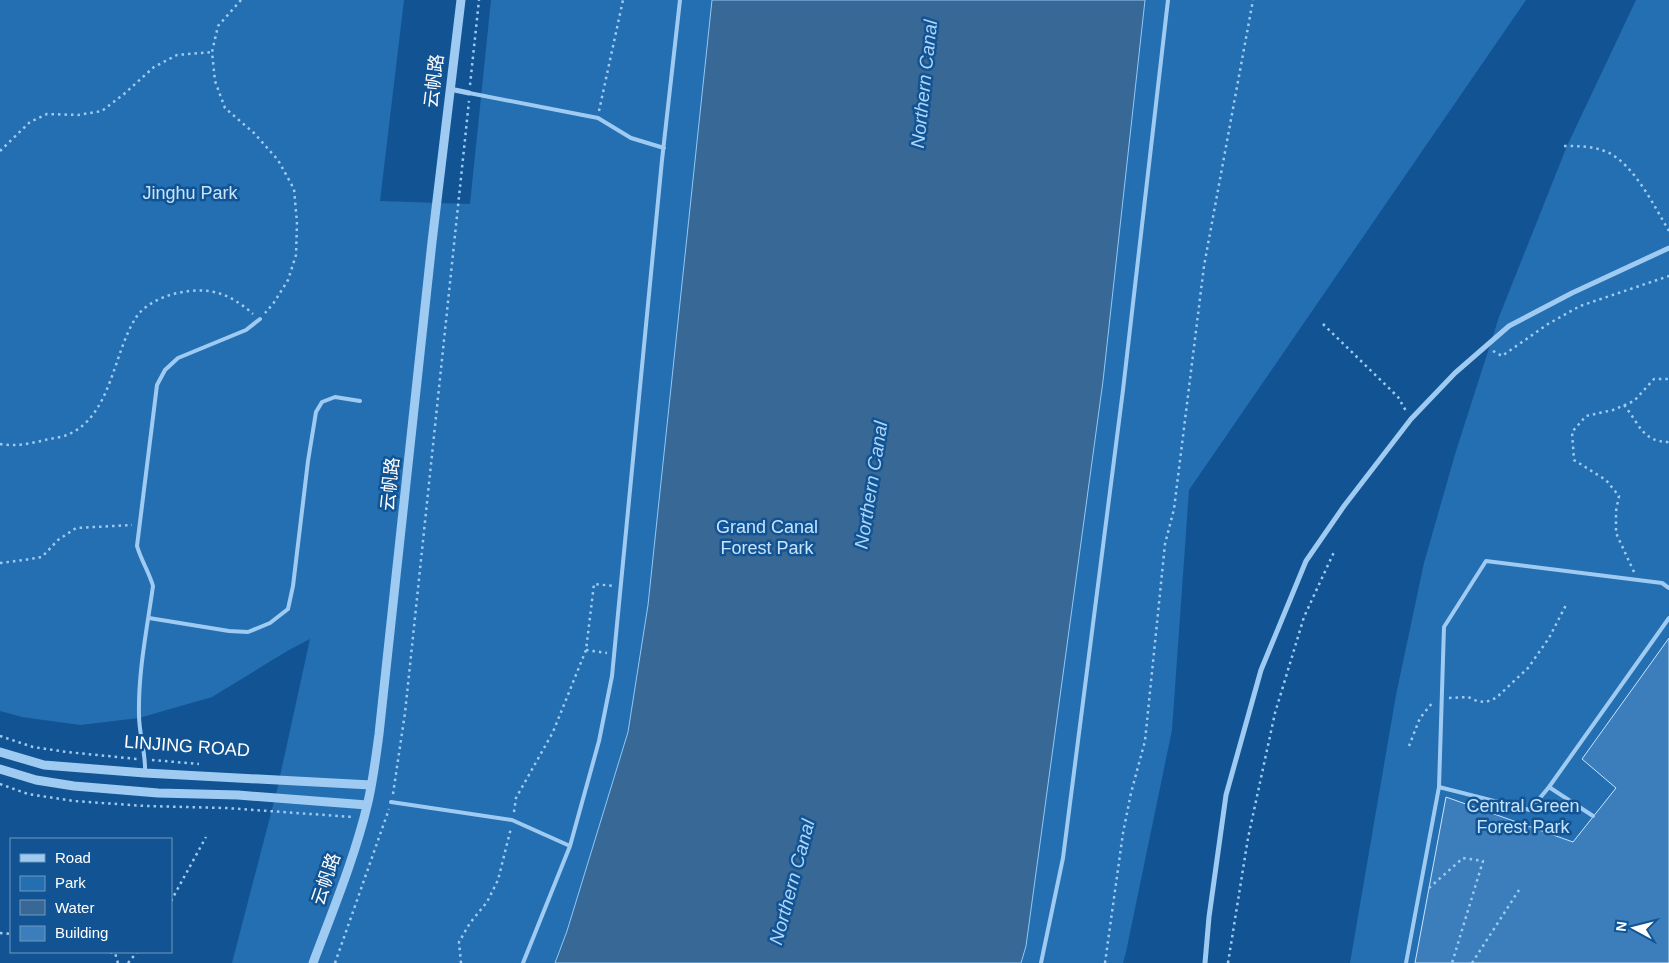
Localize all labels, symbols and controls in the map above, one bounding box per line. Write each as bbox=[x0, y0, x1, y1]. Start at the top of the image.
water label: Northern Canal bbox=[907, 18, 941, 149]
street label: 云帆路 bbox=[421, 53, 447, 109]
park label: Jinghu Park bbox=[142, 183, 239, 203]
water label: Northern Canal bbox=[851, 419, 892, 550]
street label: 云帆路 bbox=[377, 456, 403, 512]
park label: Grand Canal Forest Park bbox=[716, 517, 818, 558]
street label: LINJING ROAD bbox=[123, 732, 251, 760]
park label: Central Green Forest Park bbox=[1466, 796, 1580, 837]
water label: Northern Canal bbox=[765, 816, 819, 947]
legend bbox=[10, 838, 172, 953]
text: Road bbox=[55, 849, 91, 866]
street label: 云帆路 bbox=[308, 850, 344, 908]
text: Park bbox=[55, 874, 86, 891]
text: Water bbox=[55, 899, 94, 916]
north arrow bbox=[1609, 903, 1659, 953]
text: N bbox=[1613, 920, 1630, 932]
text: Building bbox=[55, 924, 108, 941]

